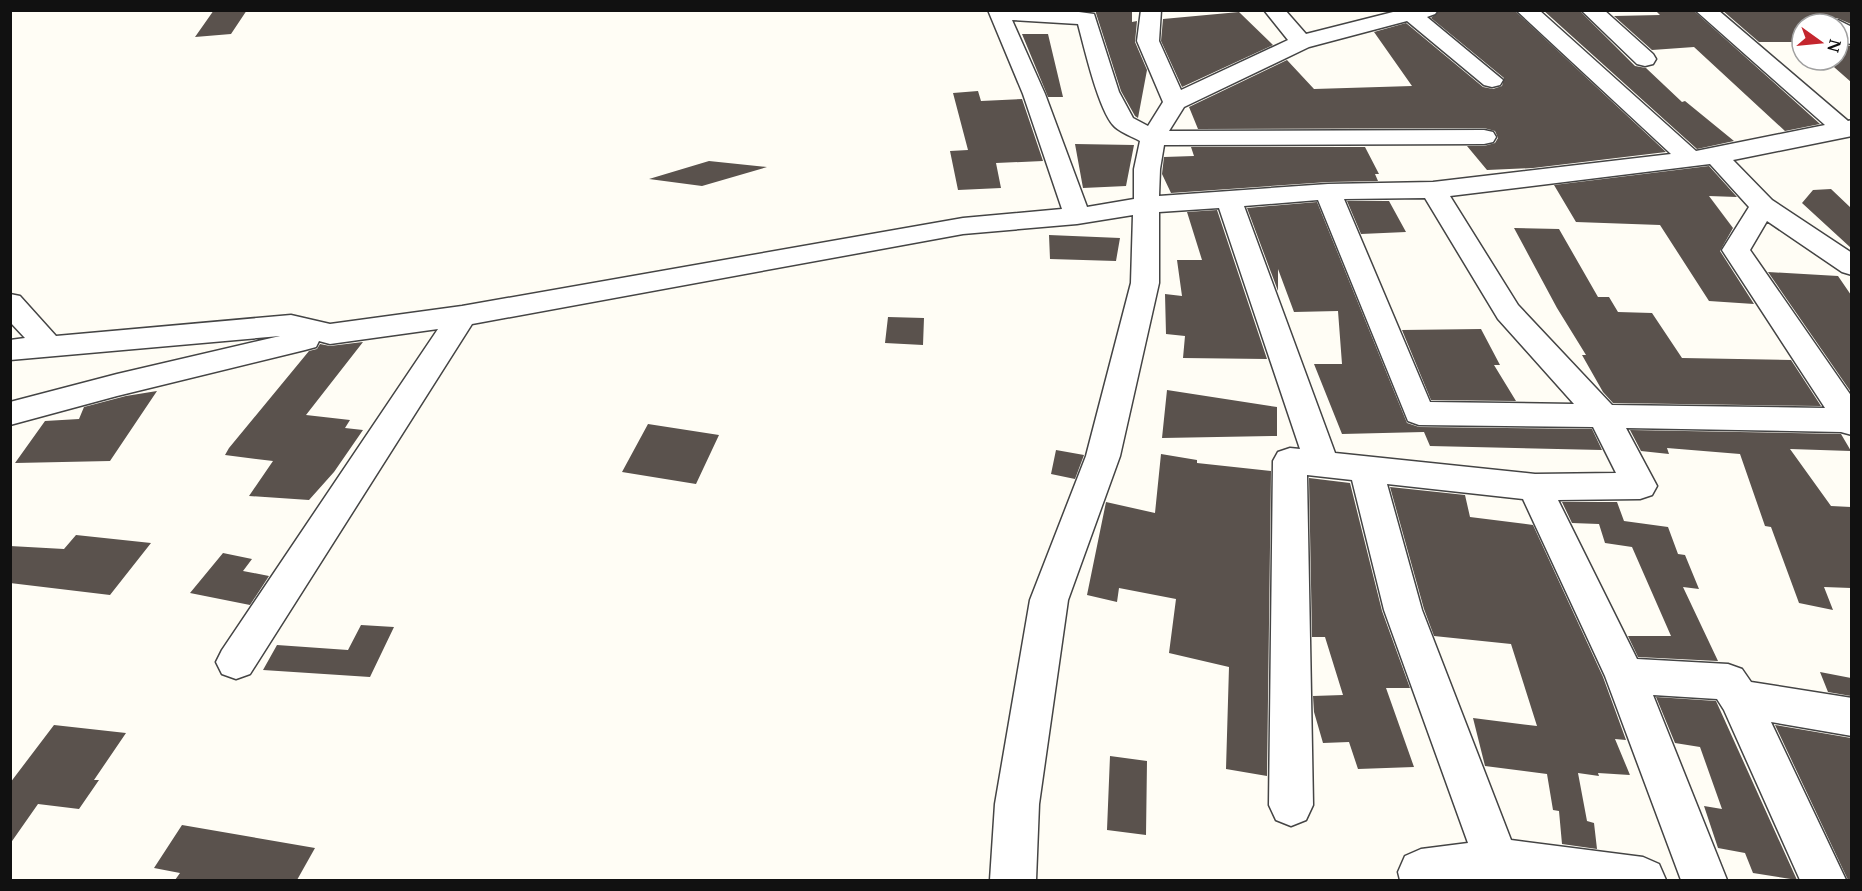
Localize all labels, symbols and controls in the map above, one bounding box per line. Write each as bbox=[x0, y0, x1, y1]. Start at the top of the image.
north arrow bbox=[1790, 12, 1850, 72]
text: N bbox=[1822, 37, 1847, 55]

